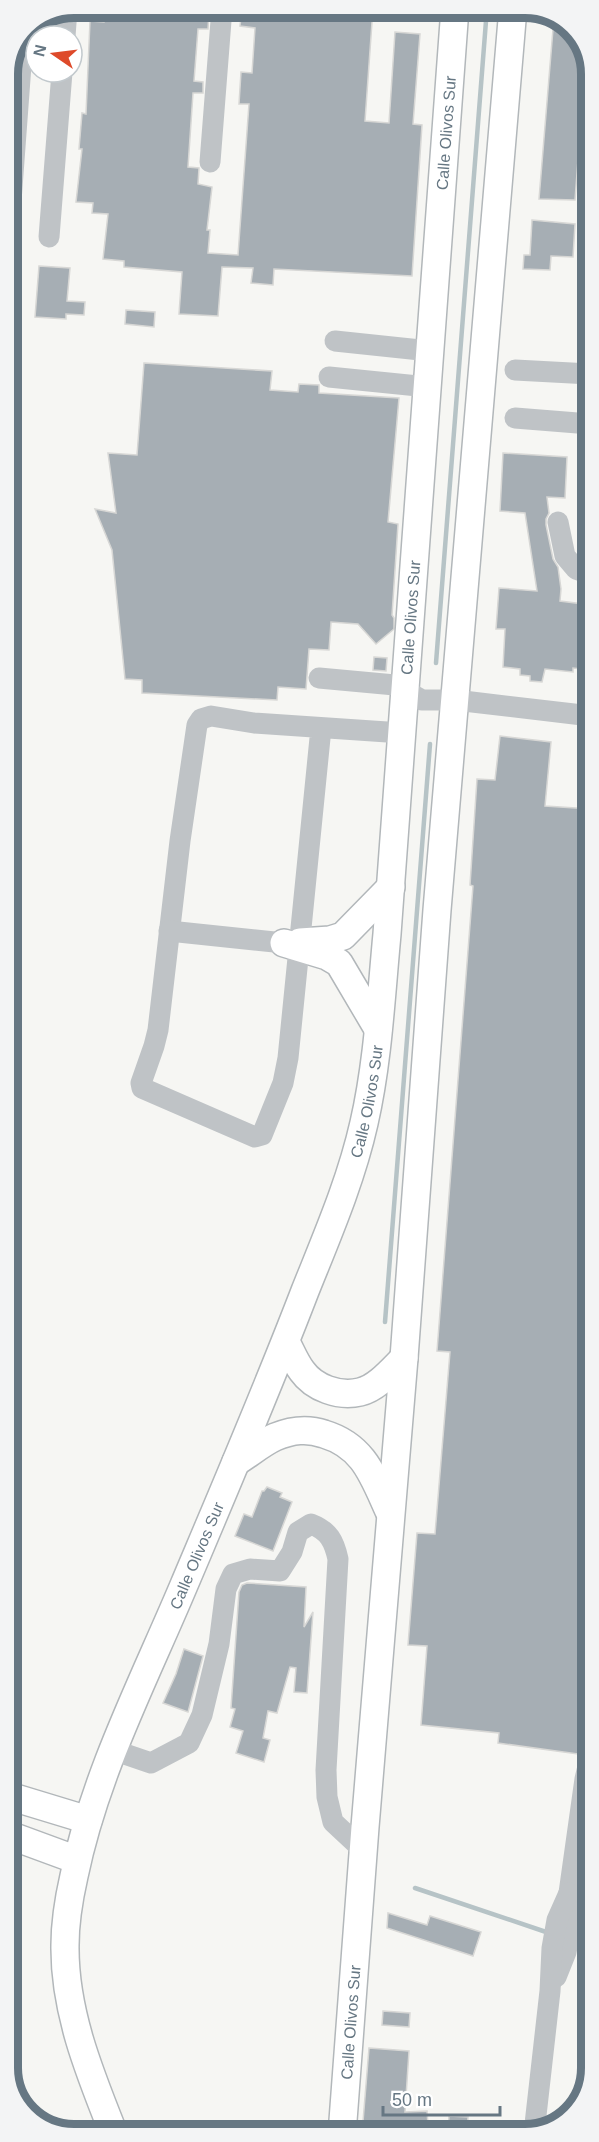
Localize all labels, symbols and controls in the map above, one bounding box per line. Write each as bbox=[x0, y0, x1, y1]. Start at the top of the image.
north arrow bbox=[24, 24, 84, 84]
text: N bbox=[30, 43, 50, 58]
street label: Calle Olivos Sur bbox=[433, 74, 459, 191]
street label: Calle Olivos Sur bbox=[398, 559, 423, 675]
street label: Calle Olivos Sur bbox=[347, 1043, 385, 1160]
street label: Calle Olivos Sur bbox=[166, 1499, 227, 1612]
street label: Calle Olivos Sur bbox=[338, 1964, 363, 2080]
scale bar bbox=[383, 2079, 500, 2117]
text: 50 m bbox=[392, 2090, 432, 2110]

